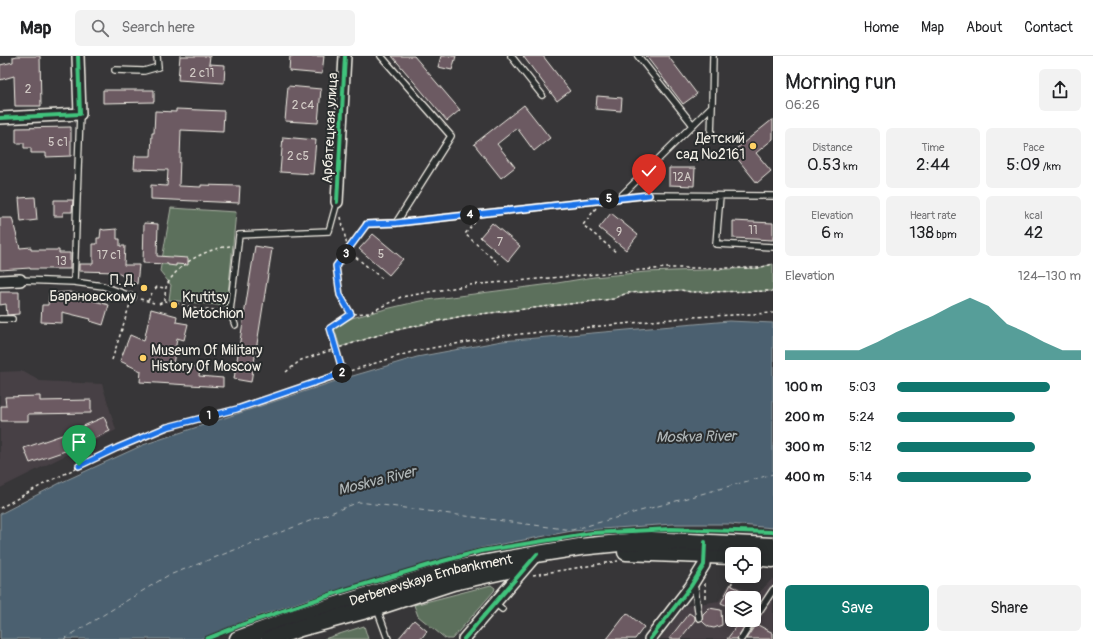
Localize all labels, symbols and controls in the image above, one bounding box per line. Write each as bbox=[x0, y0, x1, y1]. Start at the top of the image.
search box bbox=[75, 10, 355, 46]
text: Map bbox=[20, 16, 51, 40]
icon: search bbox=[89, 17, 111, 39]
text: Search here bbox=[121, 18, 195, 37]
text: Home bbox=[864, 19, 899, 36]
text: Map bbox=[921, 19, 944, 36]
text: About bbox=[966, 19, 1002, 36]
text: Contact bbox=[1024, 19, 1073, 36]
house number: 2 с11 bbox=[190, 66, 214, 81]
text: Morning run bbox=[785, 68, 896, 96]
button: share bbox=[1039, 69, 1081, 111]
street label: Арбатецкая улица bbox=[319, 72, 341, 184]
house number: 2 bbox=[25, 82, 32, 97]
text: 06:26 bbox=[785, 97, 820, 113]
house number: 2 c4 bbox=[292, 98, 314, 113]
place label: Детский сад №2161 bbox=[676, 130, 745, 163]
house number: 5 с1 bbox=[48, 135, 68, 150]
marker: Детский сад №2161 bbox=[748, 141, 758, 151]
text: Distance bbox=[812, 141, 852, 154]
text: Time bbox=[921, 141, 944, 154]
text: Pace bbox=[1023, 141, 1045, 154]
house number: 2 c5 bbox=[287, 149, 309, 164]
pin bbox=[632, 154, 666, 195]
text: 0.53 bbox=[807, 154, 841, 175]
text: 2:44 bbox=[916, 154, 950, 175]
text: 5:09 bbox=[1006, 154, 1040, 175]
icon: check bbox=[638, 160, 660, 182]
text: km bbox=[841, 160, 858, 173]
text: /km bbox=[1040, 160, 1061, 173]
house number: 12А bbox=[672, 170, 692, 185]
pin: 5 bbox=[599, 189, 619, 209]
text: 5 bbox=[606, 192, 612, 205]
pin: 4 bbox=[460, 205, 480, 225]
text: 4 bbox=[467, 208, 473, 221]
text: Elevation bbox=[811, 209, 853, 222]
text: Heart rate bbox=[910, 209, 956, 222]
text: kcal bbox=[1025, 209, 1043, 222]
text: 6 bbox=[821, 222, 831, 243]
text: 138 bbox=[909, 222, 934, 243]
text: 42 bbox=[1024, 222, 1043, 243]
house number: 11 bbox=[748, 223, 758, 238]
house number: 9 bbox=[616, 225, 622, 240]
text: m bbox=[831, 228, 843, 241]
text: bpm bbox=[934, 228, 957, 241]
house number: 7 bbox=[497, 235, 504, 250]
pin: 3 bbox=[336, 244, 356, 264]
text: 3 bbox=[343, 247, 349, 260]
house number: 5 bbox=[378, 247, 384, 262]
house number: 17 с1 bbox=[97, 248, 121, 263]
house number: 13 bbox=[55, 254, 67, 269]
text: Elevation bbox=[785, 268, 835, 284]
text: 124–130 m bbox=[1018, 268, 1081, 284]
place label: П. Д. Барановскому bbox=[50, 272, 136, 305]
marker: П. Д. Барановскому bbox=[139, 283, 149, 293]
place label: Krutitsy Metochion bbox=[182, 289, 244, 322]
marker: Krutitsy Metochion bbox=[169, 300, 179, 310]
place label: Museum Of Military History Of Moscow bbox=[151, 342, 263, 375]
marker: Museum Of Military History Of Moscow bbox=[138, 353, 148, 363]
pin: 2 bbox=[332, 363, 352, 383]
text: 2 bbox=[339, 366, 345, 379]
text: 100 m bbox=[785, 379, 822, 395]
text: 5:03 bbox=[849, 379, 876, 395]
pin: 1 bbox=[199, 406, 219, 426]
text: 1 bbox=[207, 409, 211, 422]
text: 200 m bbox=[785, 409, 824, 425]
text: 5:24 bbox=[849, 409, 874, 425]
pin bbox=[62, 425, 96, 466]
water label: Moskva River bbox=[656, 427, 738, 447]
icon: arrive bbox=[68, 431, 90, 453]
text: 300 m bbox=[785, 439, 824, 455]
text: 5:12 bbox=[849, 439, 872, 455]
water label: Moskva River bbox=[336, 462, 420, 500]
text: 400 m bbox=[785, 469, 825, 485]
text: 5:14 bbox=[849, 469, 872, 485]
map controls bbox=[725, 547, 761, 627]
button: locate bbox=[725, 547, 761, 583]
street label: Derbenevskaya Embankment bbox=[347, 550, 514, 609]
button: Save bbox=[785, 585, 929, 631]
button: Share bbox=[937, 585, 1081, 631]
button: layers bbox=[725, 591, 761, 627]

